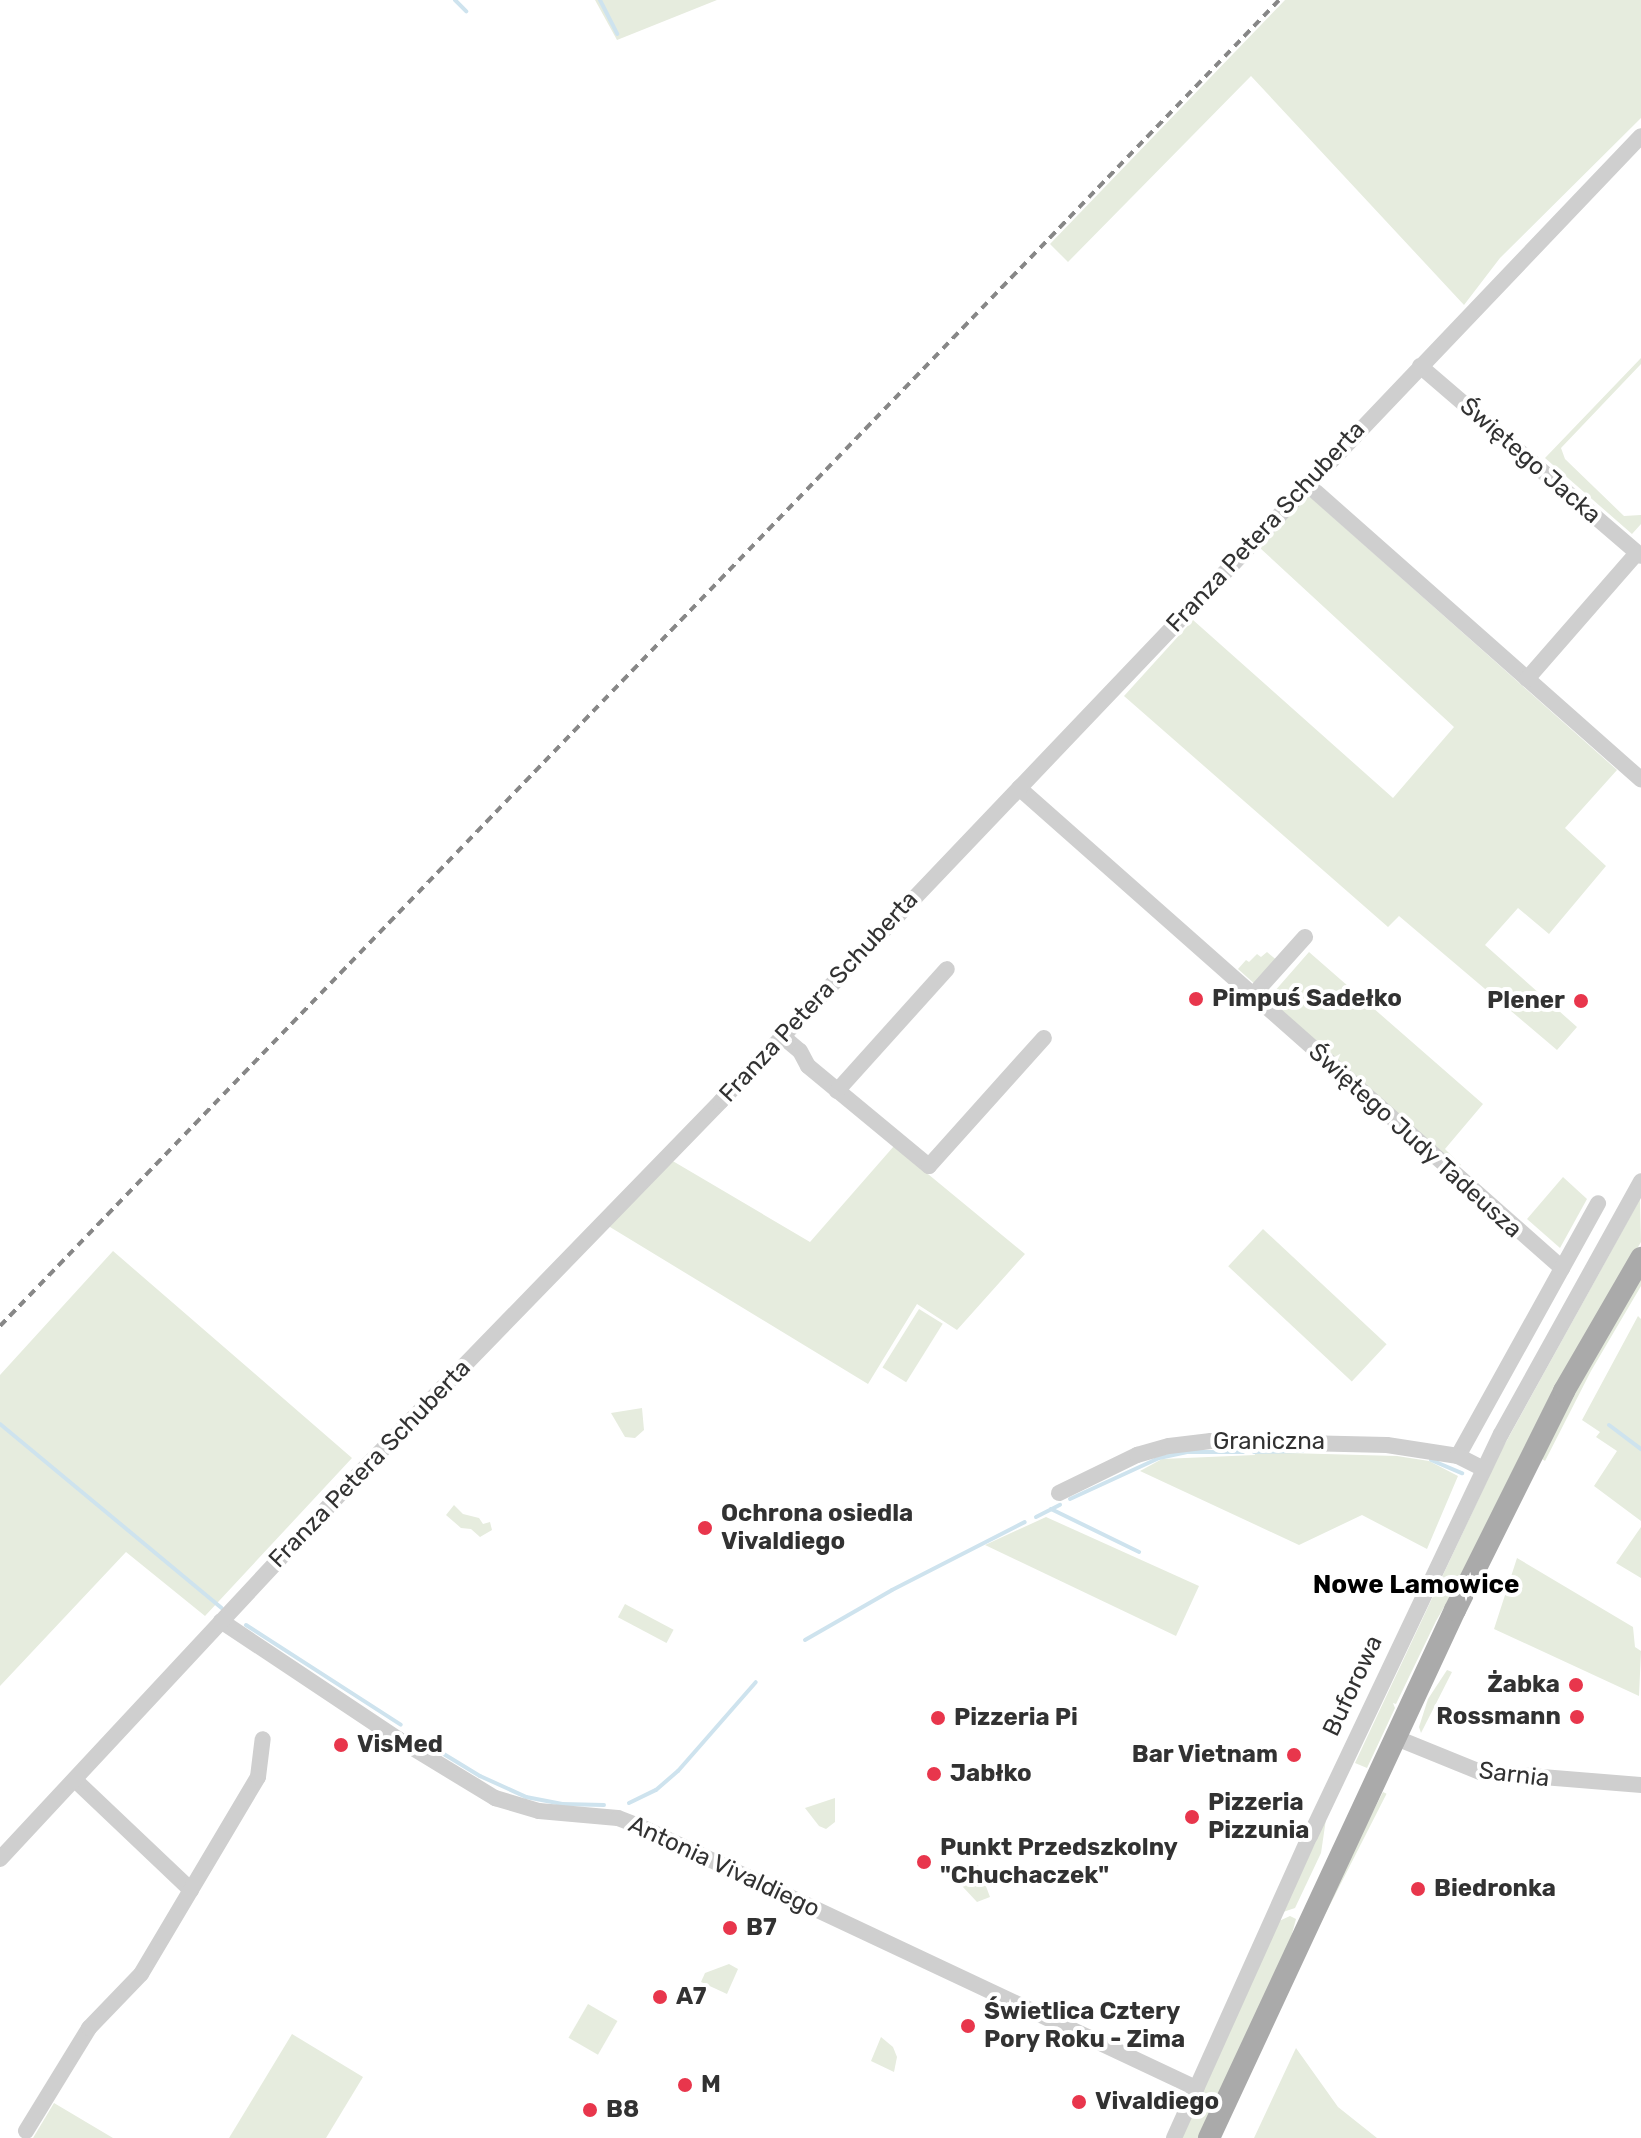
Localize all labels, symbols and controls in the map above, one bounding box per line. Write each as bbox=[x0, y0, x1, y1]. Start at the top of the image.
street label: Świętego Jacka bbox=[1454, 392, 1606, 530]
street label: Franza Petera Schuberta bbox=[1161, 416, 1371, 638]
street label: Franza Petera Schuberta bbox=[714, 886, 924, 1108]
place label: Pimpuś Sadełko bbox=[1212, 985, 1402, 1013]
place label: Plener bbox=[1487, 987, 1565, 1015]
marker: Pimpuś Sadełko bbox=[1187, 990, 1205, 1008]
marker: Plener bbox=[1572, 992, 1590, 1010]
street label: Świętego Judy Tadeusza bbox=[1302, 1037, 1528, 1245]
street label: Franza Petera Schuberta bbox=[263, 1354, 477, 1574]
street label: Graniczna bbox=[1213, 1428, 1325, 1456]
place label: Ochrona osiedla Vivaldiego bbox=[721, 1500, 913, 1556]
marker: Ochrona osiedla Vivaldiego bbox=[696, 1519, 714, 1537]
district label: Nowe Lamowice bbox=[1313, 1569, 1519, 1601]
street label: Buforowa bbox=[1317, 1631, 1389, 1741]
place label: Żabka bbox=[1487, 1671, 1560, 1699]
marker: Żabka bbox=[1567, 1676, 1585, 1694]
place label: Rossmann bbox=[1436, 1703, 1561, 1731]
place label: Pizzeria Pi bbox=[954, 1704, 1078, 1732]
marker: Rossmann bbox=[1568, 1708, 1586, 1726]
marker: Pizzeria Pi bbox=[929, 1709, 947, 1727]
place label: VisMed bbox=[357, 1731, 443, 1759]
marker: VisMed bbox=[332, 1736, 350, 1754]
place label: Bar Vietnam bbox=[1131, 1741, 1278, 1769]
marker: Bar Vietnam bbox=[1285, 1746, 1303, 1764]
street label: Sarnia bbox=[1477, 1756, 1551, 1794]
place label: Jabłko bbox=[950, 1760, 1032, 1788]
marker: Jabłko bbox=[925, 1765, 943, 1783]
place label: Pizzeria Pizzunia bbox=[1208, 1789, 1309, 1845]
marker: Pizzeria Pizzunia bbox=[1183, 1808, 1201, 1826]
street label: Antonia Vivaldiego bbox=[624, 1810, 824, 1924]
place label: Punkt Przedszkolny "Chuchaczek" bbox=[940, 1834, 1178, 1890]
marker: Punkt Przedszkolny "Chuchaczek" bbox=[915, 1853, 933, 1871]
place label: Biedronka bbox=[1434, 1875, 1556, 1903]
marker: Biedronka bbox=[1409, 1880, 1427, 1898]
place label: B7 bbox=[746, 1914, 777, 1942]
marker: B7 bbox=[721, 1919, 739, 1937]
place label: A7 bbox=[676, 1983, 706, 2011]
marker: A7 bbox=[651, 1988, 669, 2006]
place label: Świetlica Cztery Pory Roku - Zima bbox=[984, 1998, 1186, 2054]
marker: Świetlica Cztery Pory Roku - Zima bbox=[959, 2017, 977, 2035]
place label: M bbox=[701, 2071, 721, 2099]
marker: M bbox=[676, 2076, 694, 2094]
place label: Vivaldiego bbox=[1095, 2088, 1219, 2116]
marker: Vivaldiego bbox=[1070, 2093, 1088, 2111]
place label: B8 bbox=[606, 2096, 639, 2124]
marker: B8 bbox=[581, 2101, 599, 2119]

